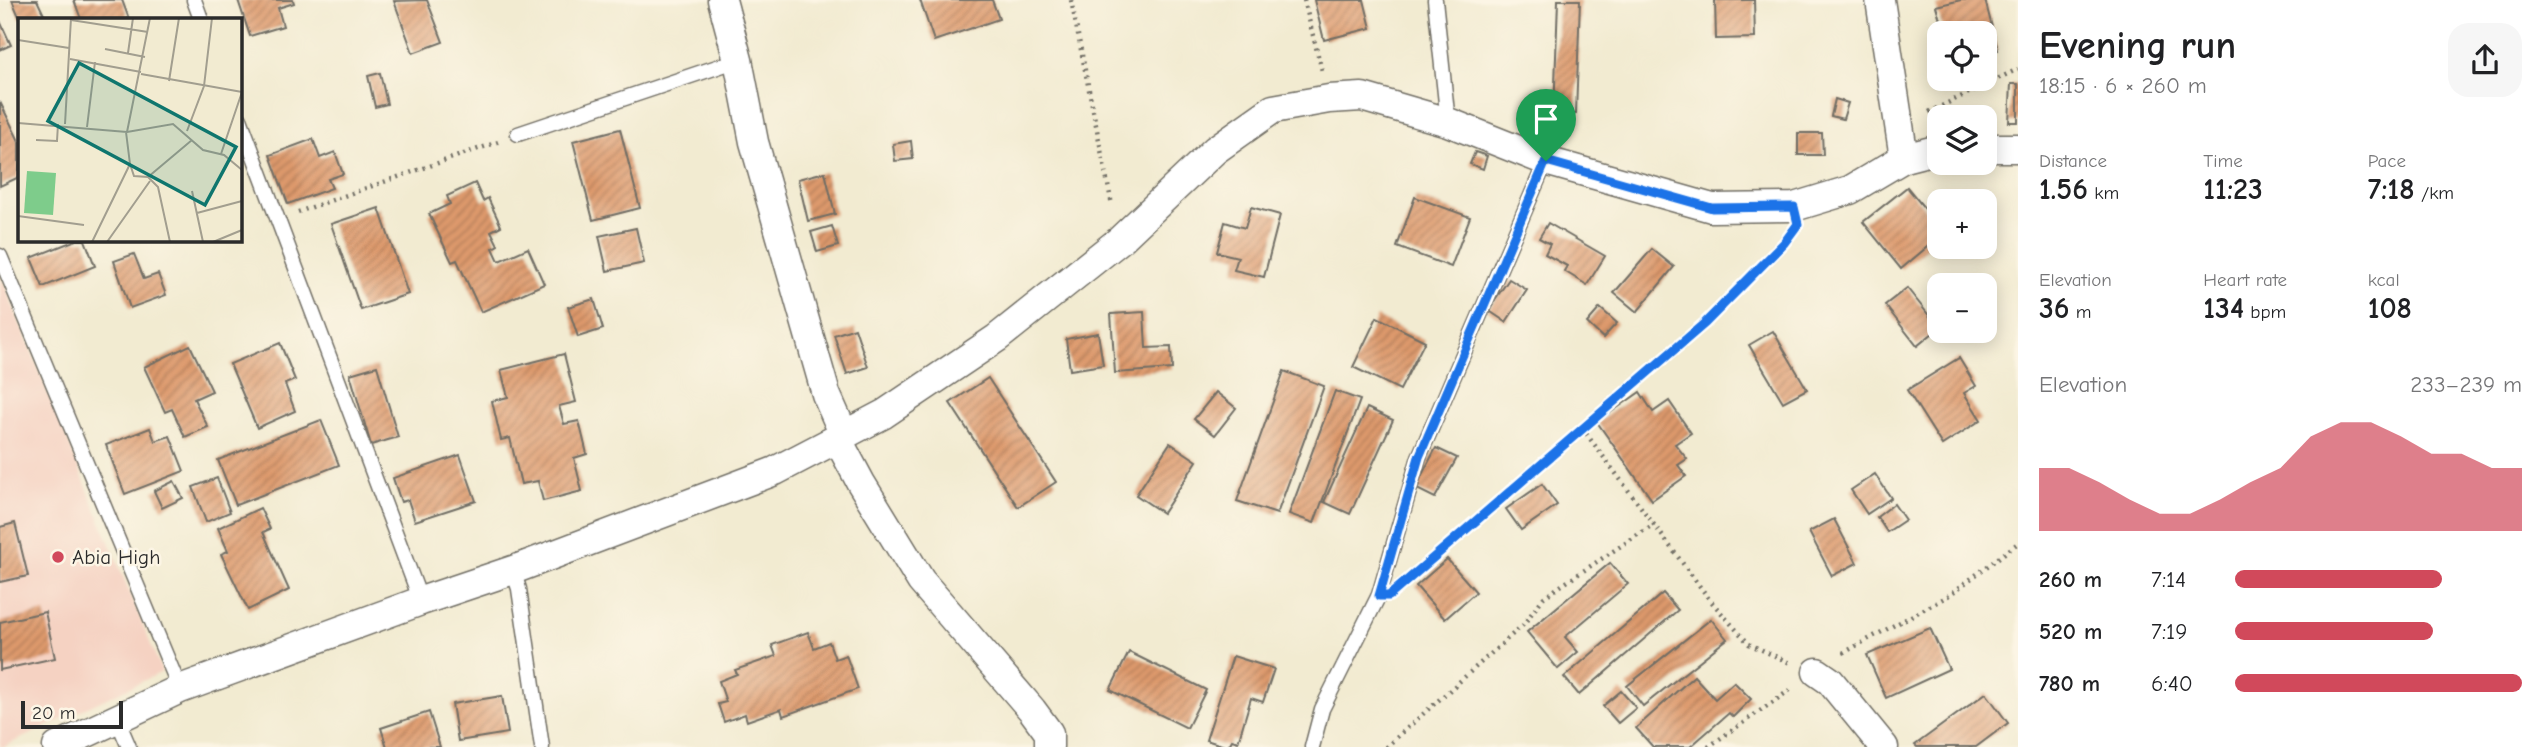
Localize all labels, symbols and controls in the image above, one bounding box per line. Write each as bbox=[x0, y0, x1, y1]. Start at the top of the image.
inset map bbox=[18, 18, 242, 242]
map controls bbox=[1927, 21, 1997, 343]
button: locate bbox=[1927, 21, 1997, 91]
button: share bbox=[2448, 23, 2522, 97]
text: Evening run bbox=[2039, 24, 2236, 68]
text: 18:15 · 6 × 260 m bbox=[2039, 72, 2207, 99]
pin bbox=[1516, 89, 1576, 161]
icon: arrive bbox=[1527, 100, 1565, 138]
button: layers bbox=[1927, 105, 1997, 175]
text: Distance bbox=[2039, 150, 2107, 172]
text: Time bbox=[2203, 150, 2243, 172]
text: Pace bbox=[2368, 150, 2406, 172]
text: 1.56 bbox=[2039, 172, 2088, 207]
text: 11:23 bbox=[2203, 172, 2263, 207]
text: 7:18 bbox=[2368, 172, 2415, 207]
text: km bbox=[2088, 182, 2119, 204]
text: /km bbox=[2415, 182, 2454, 204]
button: + bbox=[1927, 189, 1997, 259]
text: Elevation bbox=[2039, 269, 2112, 291]
text: Heart rate bbox=[2203, 269, 2287, 291]
text: kcal bbox=[2368, 269, 2400, 291]
button: − bbox=[1927, 273, 1997, 343]
text: 36 bbox=[2039, 291, 2069, 326]
text: 134 bbox=[2203, 291, 2244, 326]
text: 108 bbox=[2368, 291, 2412, 326]
text: m bbox=[2069, 301, 2092, 323]
text: bpm bbox=[2244, 301, 2286, 323]
text: Elevation bbox=[2039, 371, 2127, 398]
text: 233–239 m bbox=[2410, 371, 2522, 398]
place label: Abia High bbox=[72, 545, 160, 569]
marker: Abia High bbox=[50, 549, 66, 565]
text: 260 m bbox=[2039, 566, 2102, 593]
text: 7:14 bbox=[2151, 566, 2186, 593]
text: 520 m bbox=[2039, 618, 2102, 645]
text: 7:19 bbox=[2151, 618, 2187, 645]
text: 780 m bbox=[2039, 670, 2100, 697]
text: 6:40 bbox=[2151, 670, 2193, 697]
scale bar bbox=[21, 698, 122, 730]
text: 20 m bbox=[32, 702, 76, 724]

